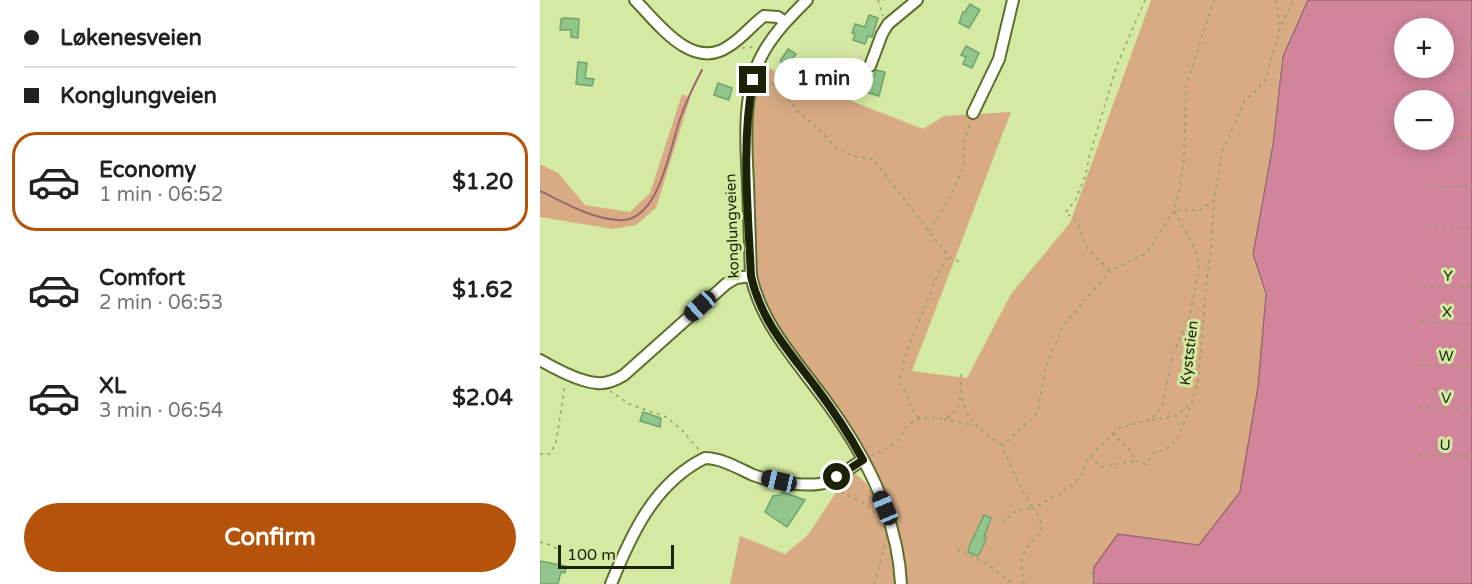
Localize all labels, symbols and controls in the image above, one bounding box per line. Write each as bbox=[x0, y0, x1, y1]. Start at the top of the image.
map controls bbox=[1394, 18, 1454, 150]
button: + bbox=[1394, 18, 1454, 78]
text: Løkenesveien bbox=[60, 25, 202, 51]
callout: 1 min bbox=[774, 59, 873, 101]
route end bbox=[739, 66, 766, 93]
text: 1 min bbox=[797, 67, 850, 91]
text: Konglungveien bbox=[60, 83, 217, 109]
button: − bbox=[1394, 90, 1454, 150]
icon: car bbox=[27, 155, 81, 209]
text: Economy bbox=[99, 157, 196, 183]
text: $1.20 bbox=[452, 169, 513, 195]
street label: konglungveien bbox=[721, 173, 743, 279]
text: 1 min · 06:52 bbox=[99, 183, 223, 207]
icon: car bbox=[27, 263, 81, 317]
text: Comfort bbox=[99, 265, 185, 291]
street label: Y bbox=[1443, 267, 1454, 285]
text: $1.62 bbox=[452, 277, 513, 303]
car bbox=[681, 287, 719, 325]
text: 2 min · 06:53 bbox=[99, 291, 223, 315]
street label: X bbox=[1442, 303, 1452, 321]
street label: Kyststien bbox=[1176, 320, 1202, 386]
street label: W bbox=[1438, 347, 1454, 365]
icon: car bbox=[27, 371, 81, 425]
text: XL bbox=[99, 373, 126, 399]
text: $2.04 bbox=[452, 385, 513, 411]
street label: V bbox=[1440, 389, 1452, 407]
text: 3 min · 06:54 bbox=[99, 399, 223, 423]
street label: U bbox=[1439, 436, 1451, 454]
route start bbox=[823, 463, 850, 490]
car bbox=[759, 468, 799, 494]
car bbox=[870, 488, 900, 528]
button: Confirm bbox=[24, 503, 516, 572]
scale bar bbox=[558, 542, 674, 570]
text: 100 m bbox=[567, 545, 616, 565]

